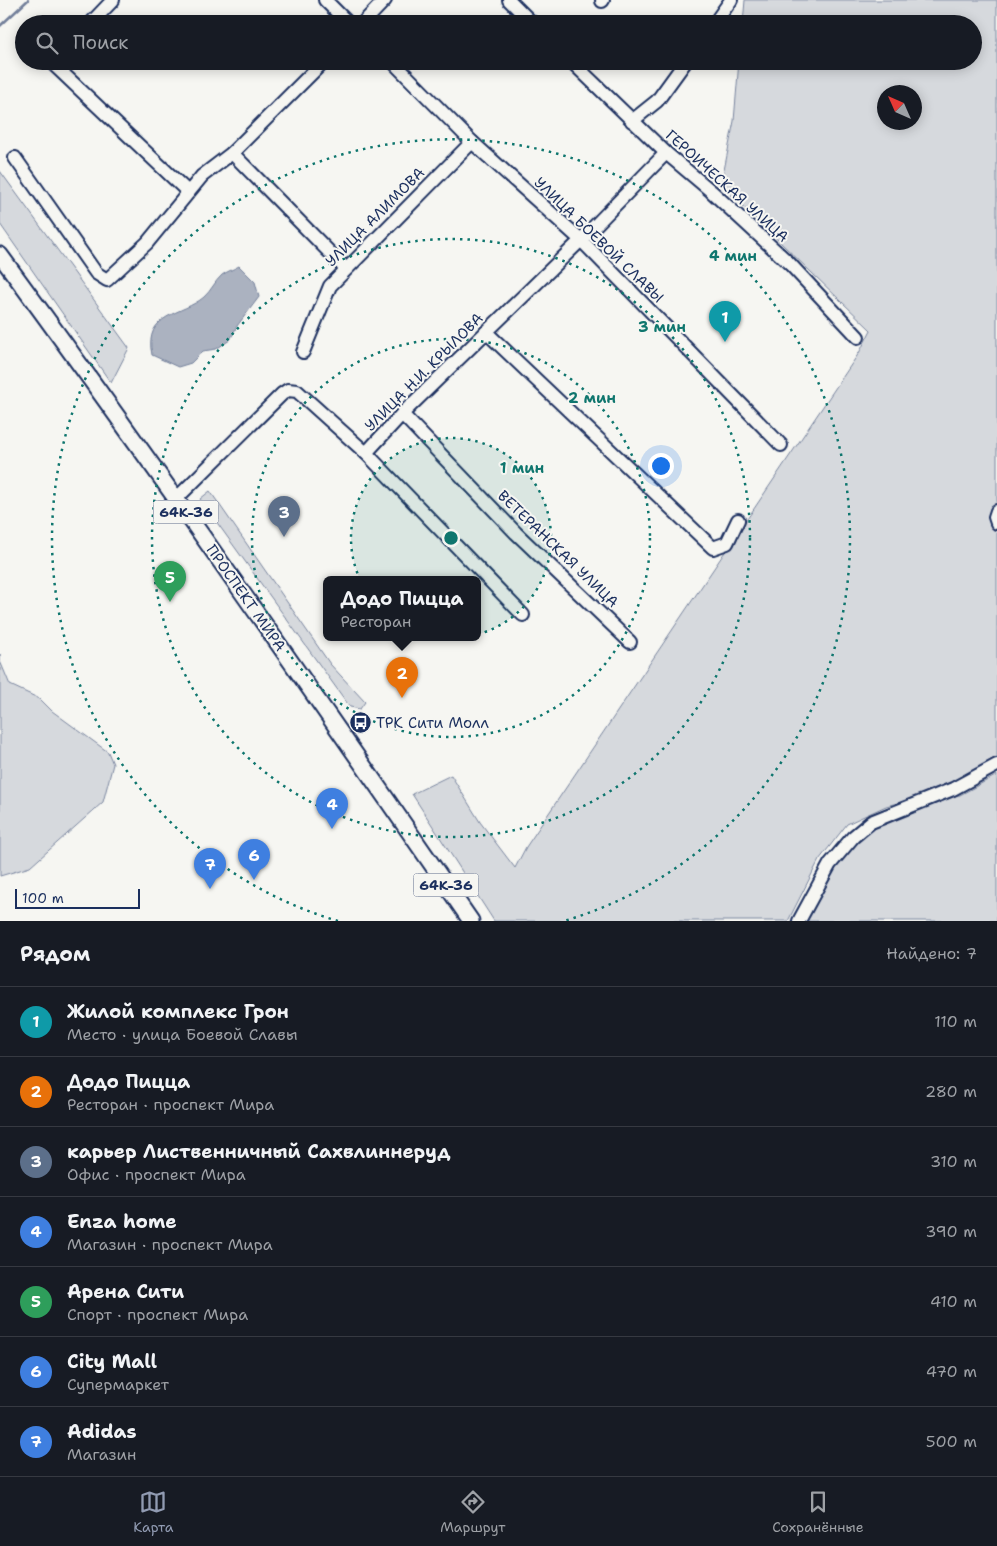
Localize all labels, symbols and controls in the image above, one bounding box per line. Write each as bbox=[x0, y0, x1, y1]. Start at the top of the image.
search box bbox=[15, 15, 982, 70]
icon: search bbox=[33, 29, 61, 57]
text: Поиск bbox=[73, 30, 128, 55]
north arrow bbox=[877, 85, 922, 130]
street label: ГЕРОИЧЕСКАЯ УЛИЦА bbox=[661, 125, 793, 247]
street label: УЛИЦА АЛИМОВА bbox=[321, 163, 429, 271]
street label: УЛИЦА БОЕВОЙ СЛАВЫ bbox=[530, 172, 669, 307]
text: 4 мин bbox=[709, 246, 757, 266]
pin: 1 bbox=[709, 301, 741, 342]
street label: УЛИЦА Н.И. КРЫЛОВА bbox=[360, 308, 488, 436]
text: 3 мин bbox=[638, 317, 686, 337]
text: 2 мин bbox=[568, 388, 616, 408]
your location bbox=[648, 453, 674, 479]
text: 1 мин bbox=[500, 458, 544, 478]
street label: ВЕТЕРАНСКАЯ УЛИЦА bbox=[493, 486, 623, 612]
pin: 3 bbox=[268, 496, 300, 537]
road number: 64К-36 bbox=[154, 501, 218, 524]
centre of rings bbox=[442, 529, 460, 547]
street label: ПРОСПЕКТ МИРА bbox=[202, 541, 290, 655]
pin: 5 bbox=[154, 561, 186, 602]
popup bbox=[323, 576, 481, 641]
text: Додо Пицца bbox=[340, 586, 464, 611]
text: Ресторан bbox=[340, 611, 411, 632]
pin: 2 bbox=[386, 657, 418, 698]
bus stop icon: ТРК Сити Молл bbox=[348, 711, 372, 735]
place label: ТРК Сити Молл bbox=[376, 713, 490, 733]
pin: 4 bbox=[316, 788, 348, 829]
pin: 6 bbox=[238, 839, 270, 880]
pin: 7 bbox=[194, 848, 226, 889]
road number: 64К-36 bbox=[414, 874, 478, 896]
scale bar bbox=[15, 886, 140, 909]
text: 100 m bbox=[22, 889, 64, 907]
text: Рядом bbox=[20, 940, 90, 968]
text: Найдено: 7 bbox=[886, 943, 977, 964]
text: Жилой комплекс Грон bbox=[67, 999, 289, 1024]
text: 1 bbox=[32, 1011, 40, 1032]
text: 110 m bbox=[934, 1011, 977, 1032]
text: Место · улица Боевой Славы bbox=[67, 1024, 298, 1045]
text: Додо Пицца bbox=[67, 1069, 190, 1094]
text: 2 bbox=[30, 1081, 42, 1102]
text: 280 m bbox=[925, 1081, 977, 1102]
text: Ресторан · проспект Мира bbox=[67, 1094, 274, 1115]
text: карьер Лиственничный Сахвлиннеруд bbox=[67, 1139, 450, 1164]
text: 3 bbox=[30, 1151, 42, 1172]
text: 310 m bbox=[930, 1151, 977, 1172]
text: Офис · проспект Мира bbox=[67, 1164, 246, 1185]
text: Enza home bbox=[67, 1209, 177, 1234]
text: 4 bbox=[30, 1221, 42, 1242]
text: 390 m bbox=[925, 1221, 977, 1242]
text: Магазин · проспект Мира bbox=[67, 1234, 273, 1255]
text: Арена Сити bbox=[67, 1279, 184, 1304]
text: 5 bbox=[31, 1291, 41, 1312]
text: 410 m bbox=[930, 1291, 977, 1312]
text: Спорт · проспект Мира bbox=[67, 1304, 248, 1325]
text: City Mall bbox=[67, 1349, 157, 1374]
text: 6 bbox=[30, 1361, 42, 1382]
text: 470 m bbox=[926, 1361, 977, 1382]
text: Супермаркет bbox=[67, 1374, 169, 1395]
text: Adidas bbox=[67, 1419, 137, 1444]
text: 7 bbox=[30, 1431, 42, 1452]
text: 500 m bbox=[926, 1431, 977, 1452]
text: Магазин bbox=[67, 1444, 136, 1465]
tab: Карта bbox=[133, 1488, 173, 1536]
tab: Маршрут bbox=[440, 1488, 505, 1536]
tab: Сохранённые bbox=[772, 1488, 864, 1536]

